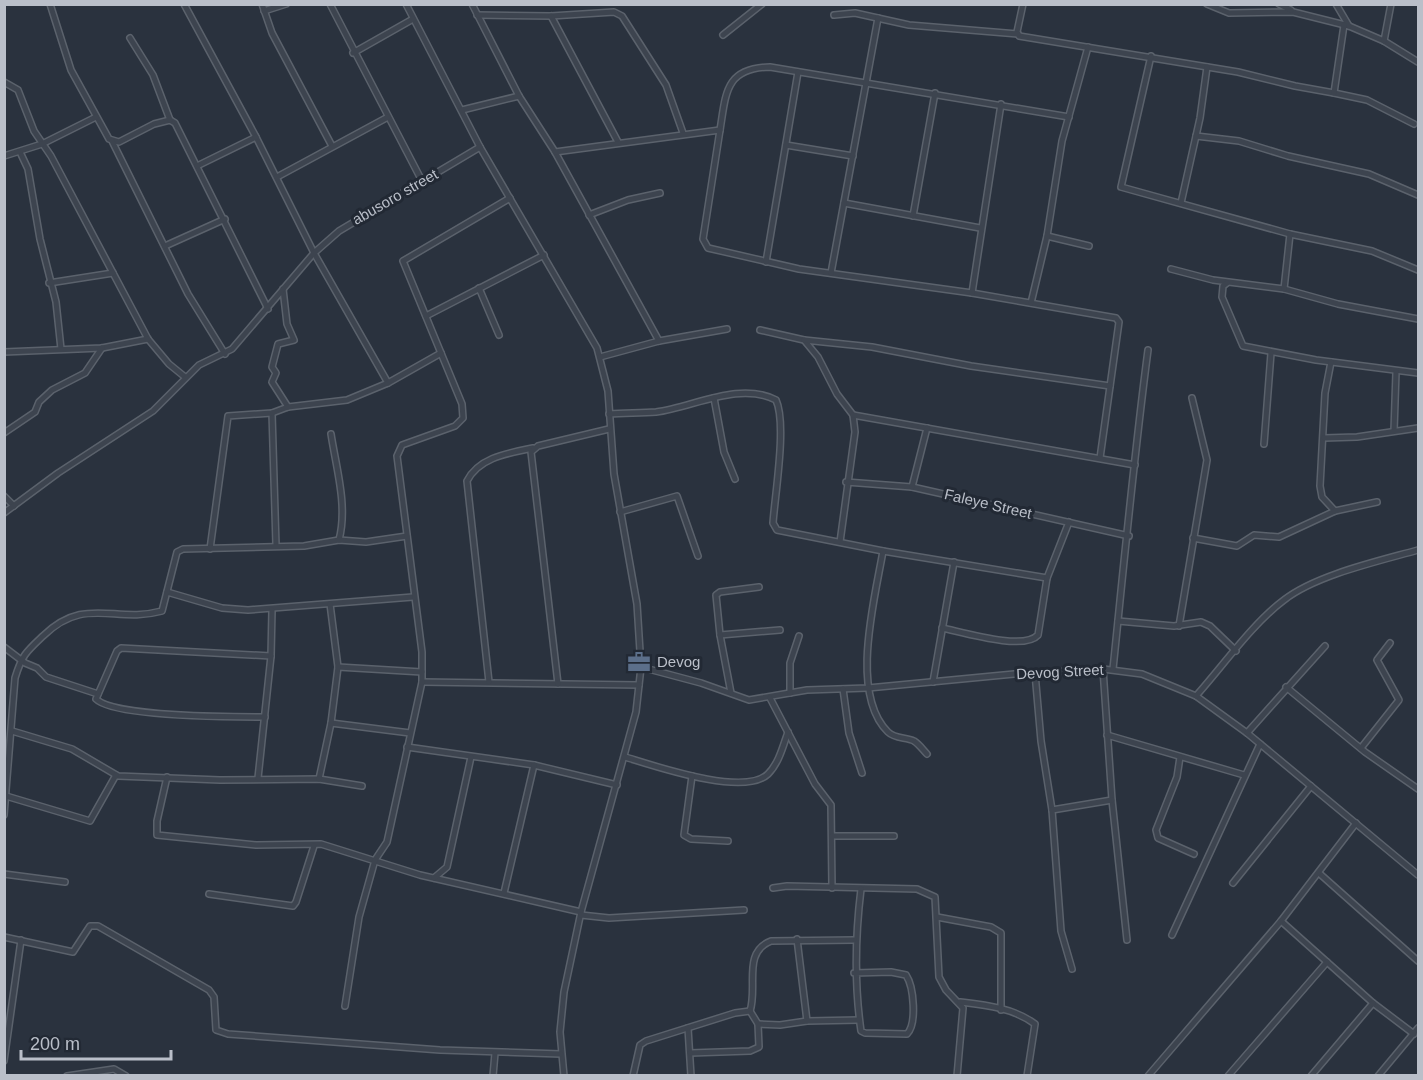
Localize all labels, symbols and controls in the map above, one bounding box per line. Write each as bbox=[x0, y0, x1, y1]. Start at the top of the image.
street label: abusoro street bbox=[349, 165, 441, 228]
street label: Faleye Street bbox=[943, 485, 1034, 522]
office icon: Devog bbox=[626, 649, 652, 675]
place label: Devog bbox=[657, 653, 700, 670]
street label: Devog Street bbox=[1016, 661, 1105, 682]
scale bar bbox=[21, 1023, 171, 1061]
text: 200 m bbox=[30, 1034, 80, 1054]

